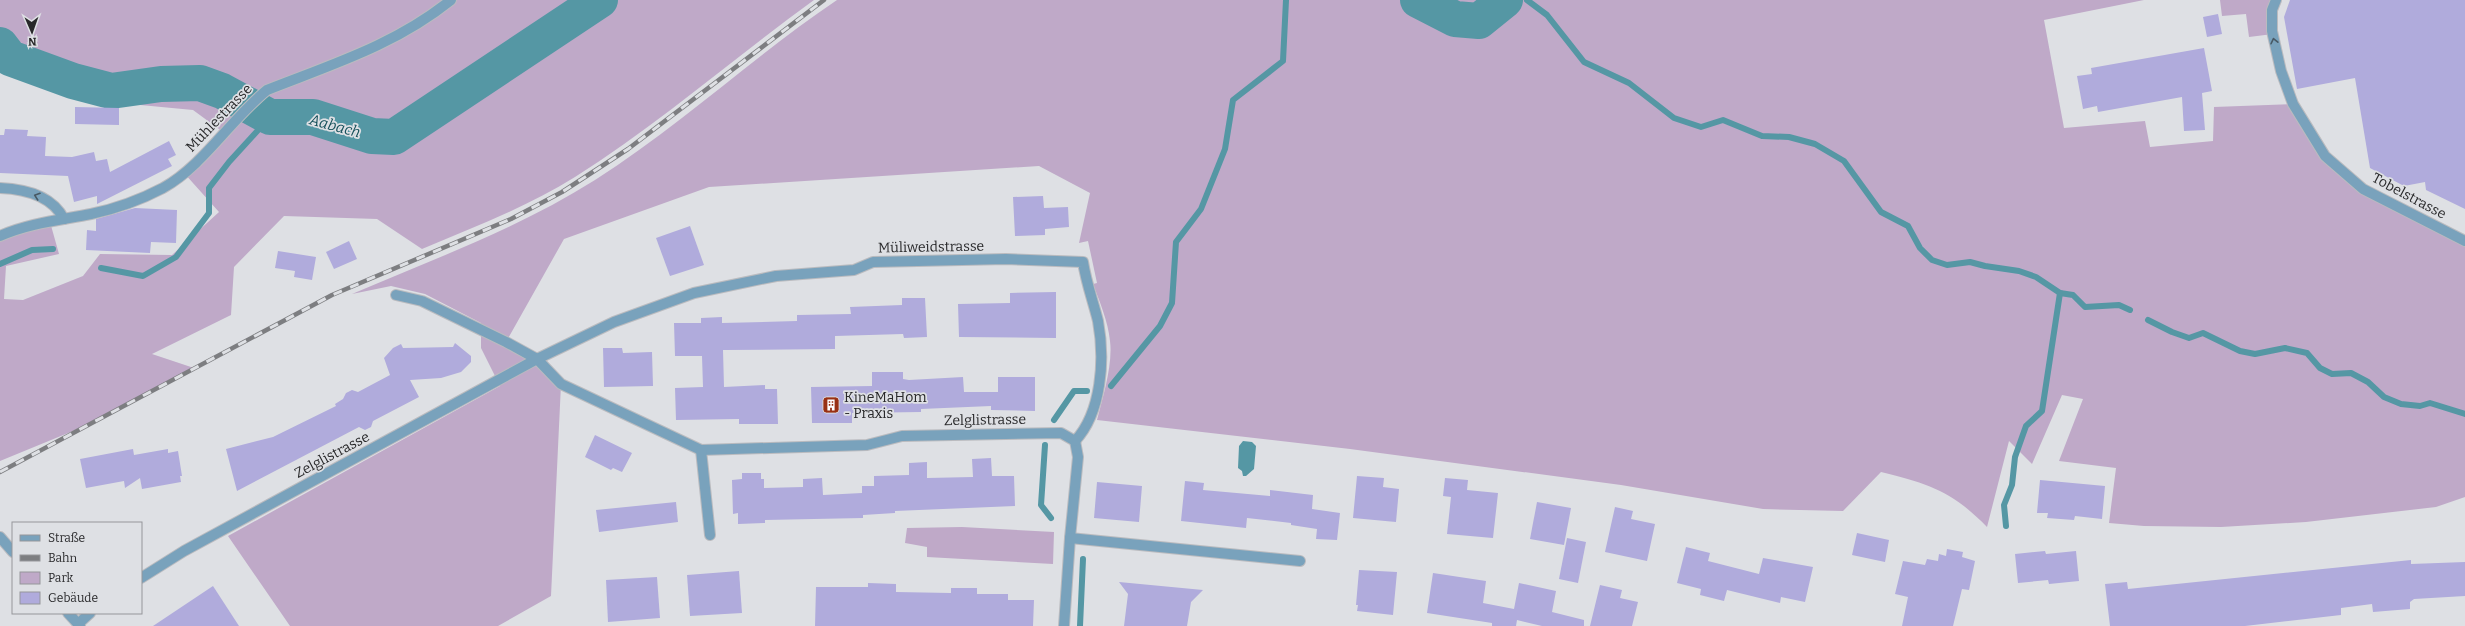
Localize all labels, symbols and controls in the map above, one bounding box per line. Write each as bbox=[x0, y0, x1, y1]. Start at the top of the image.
north arrow bbox=[12, 12, 52, 52]
text: N bbox=[27, 35, 37, 48]
one-way arrow bbox=[2271, 37, 2279, 44]
street label: Mühlestrasse bbox=[182, 81, 256, 155]
water label: Aabach bbox=[307, 110, 362, 141]
street label: Tobelstrasse bbox=[2369, 169, 2449, 223]
one-way arrow bbox=[33, 192, 40, 201]
street label: Müliweidstrasse bbox=[878, 238, 984, 256]
place label: KineMaHom - Praxis bbox=[844, 389, 927, 422]
building icon: KineMaHom - Praxis bbox=[821, 395, 841, 415]
street label: Zelglistrasse bbox=[944, 411, 1026, 429]
street label: Zelglistrasse bbox=[292, 428, 372, 482]
legend bbox=[12, 522, 142, 614]
text: Straße bbox=[48, 531, 85, 545]
text: Bahn bbox=[48, 551, 77, 565]
text: Park bbox=[48, 571, 74, 585]
text: Gebäude bbox=[48, 591, 98, 605]

